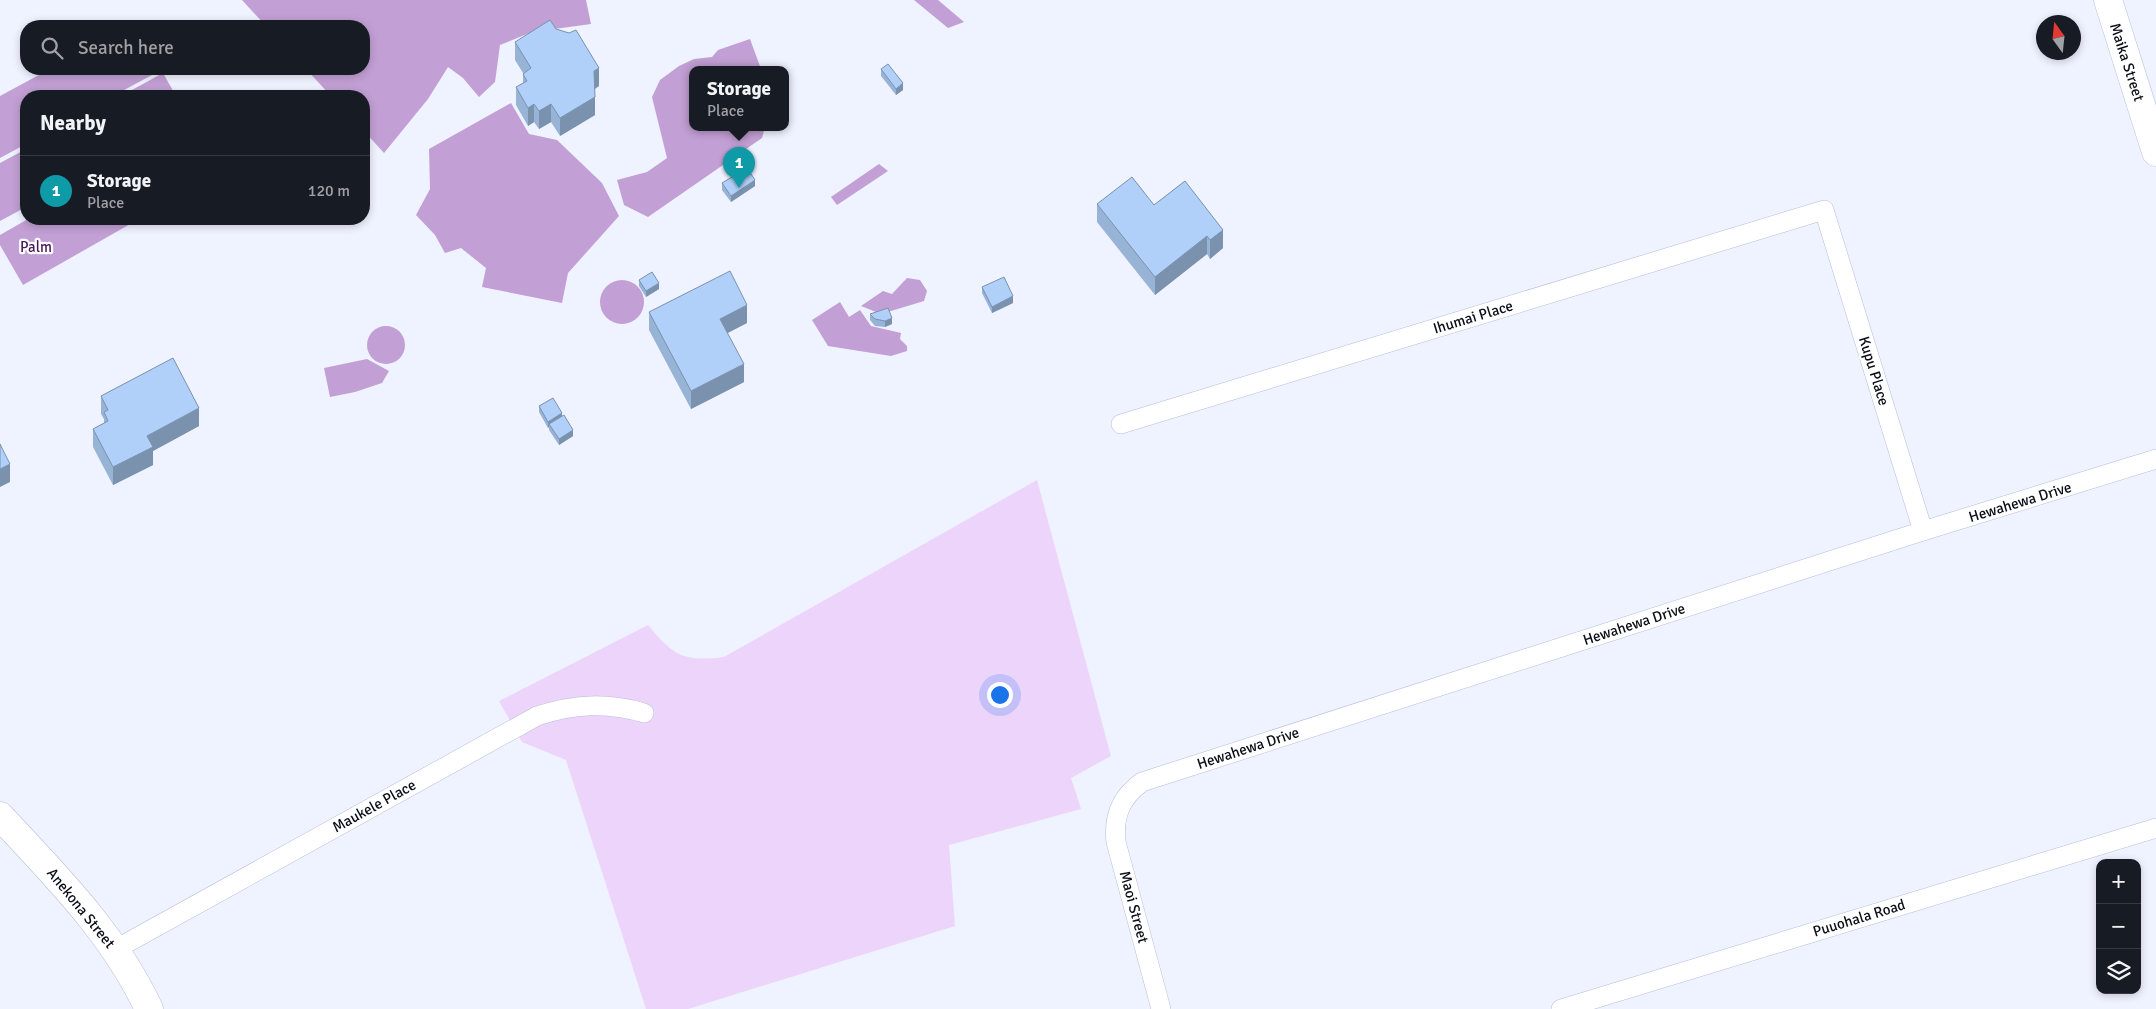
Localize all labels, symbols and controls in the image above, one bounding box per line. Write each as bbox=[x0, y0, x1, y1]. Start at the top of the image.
north arrow bbox=[2036, 15, 2081, 60]
search box bbox=[20, 20, 370, 75]
street label: Maika Street bbox=[2106, 21, 2148, 103]
icon: search bbox=[38, 34, 66, 62]
text: Search here bbox=[78, 36, 174, 60]
popup bbox=[689, 66, 789, 131]
text: Storage bbox=[707, 77, 771, 101]
text: Place bbox=[707, 101, 744, 121]
text: Nearby bbox=[40, 110, 106, 136]
pin: 1 bbox=[723, 147, 755, 188]
text: Storage bbox=[87, 169, 151, 193]
text: 1 bbox=[52, 181, 60, 201]
text: 120 m bbox=[308, 181, 350, 201]
text: Place bbox=[87, 193, 124, 213]
park label: Palm bbox=[20, 238, 52, 256]
street label: Ihumai Place bbox=[1431, 296, 1515, 338]
street label: Kupu Place bbox=[1855, 334, 1893, 408]
street label: Hewahewa Drive bbox=[1967, 478, 2073, 526]
street label: Hewahewa Drive bbox=[1581, 599, 1687, 649]
your location bbox=[987, 682, 1013, 708]
street label: Hewahewa Drive bbox=[1195, 723, 1301, 773]
street label: Maukele Place bbox=[329, 776, 419, 836]
map controls bbox=[2096, 859, 2141, 994]
button: + bbox=[2096, 859, 2141, 904]
street label: Anekona Street bbox=[43, 864, 119, 952]
street label: Maoi Street bbox=[1116, 869, 1152, 945]
street label: Puuohala Road bbox=[1811, 895, 1907, 941]
button: − bbox=[2096, 904, 2141, 949]
button: layers bbox=[2096, 949, 2141, 994]

